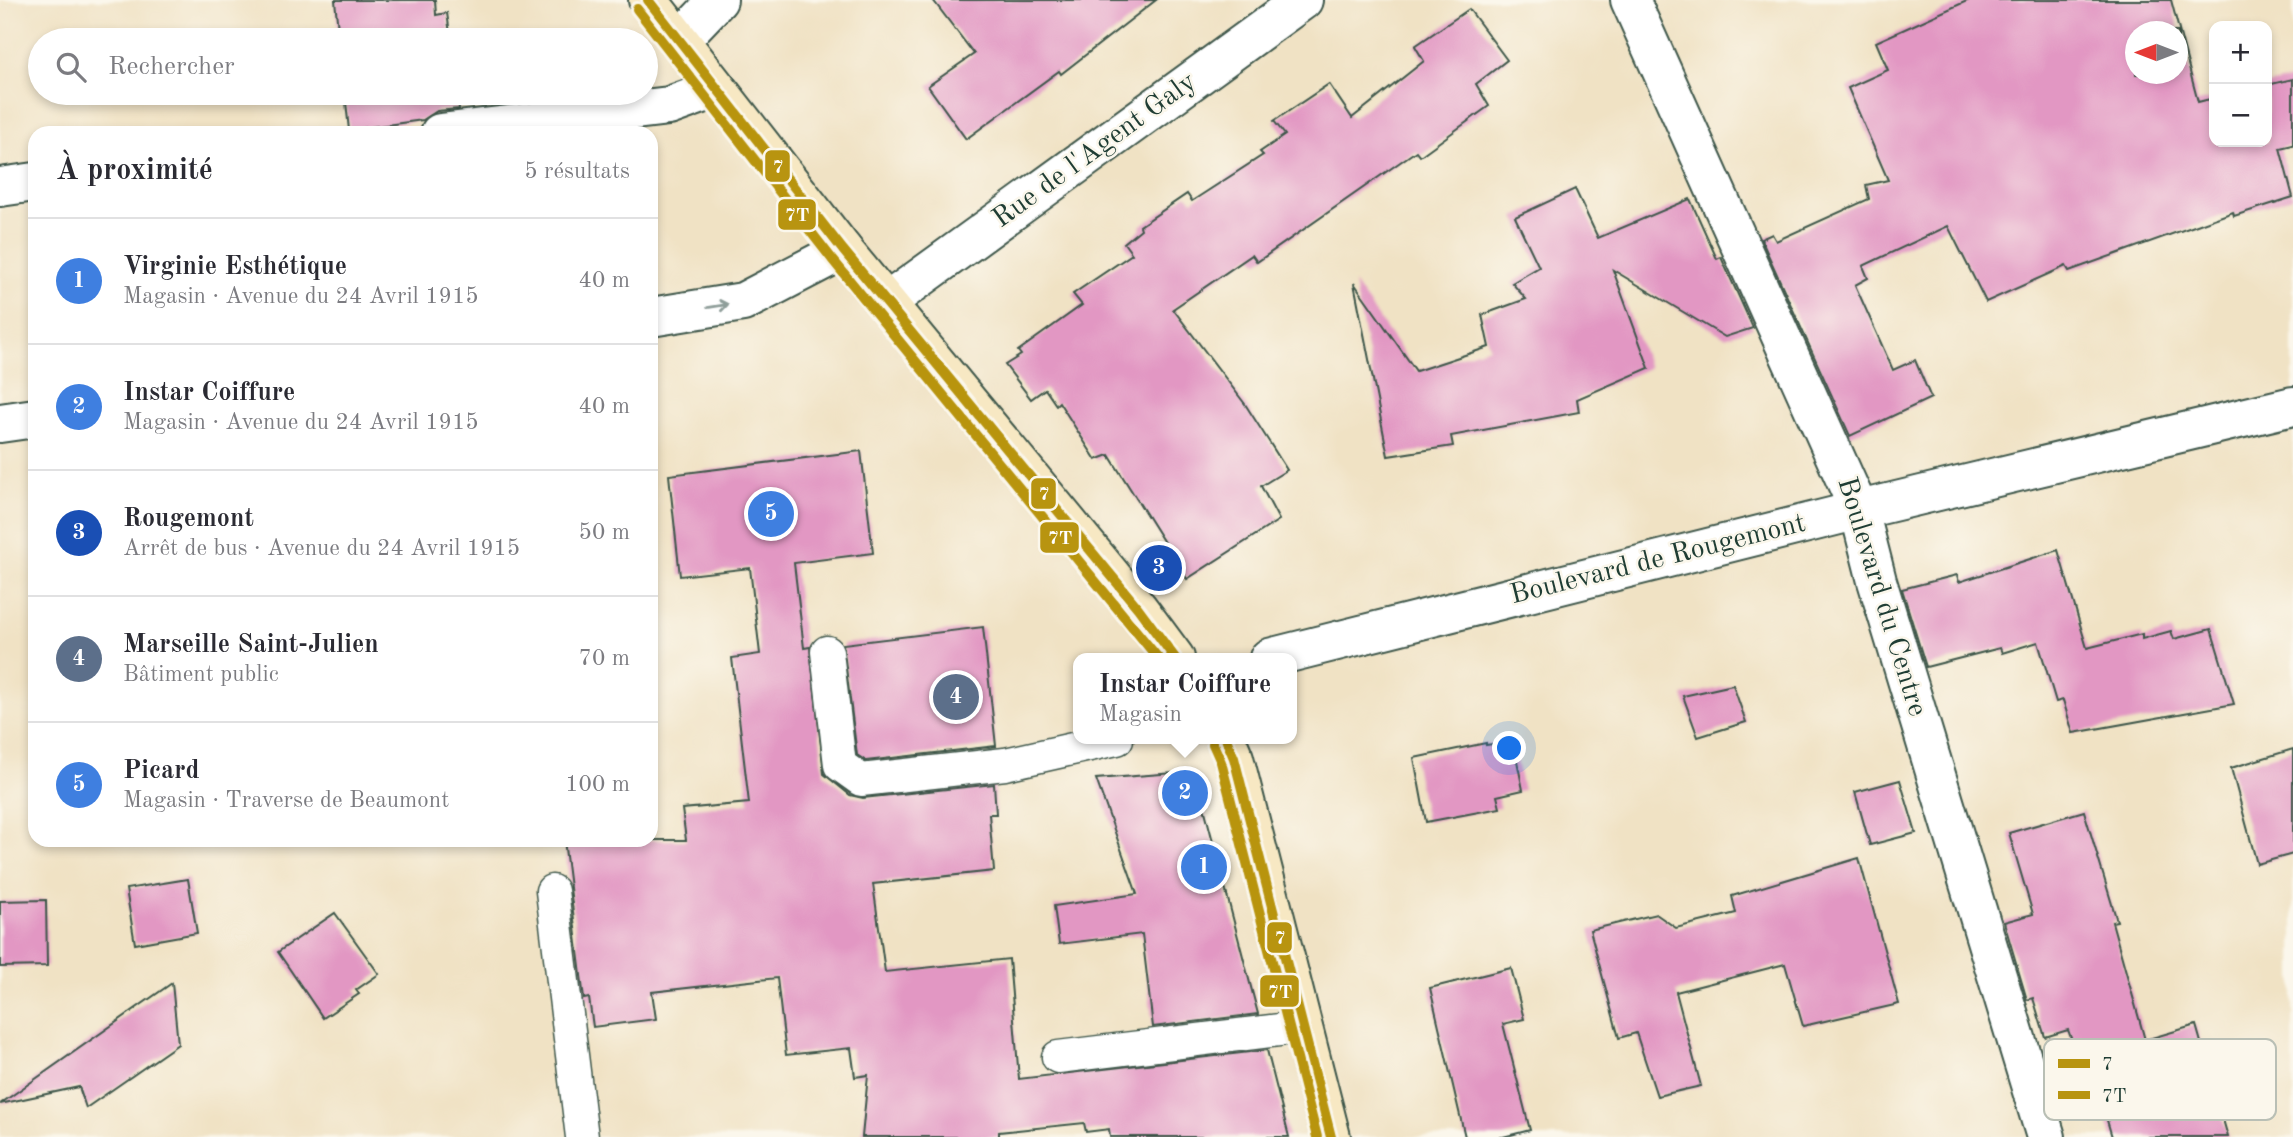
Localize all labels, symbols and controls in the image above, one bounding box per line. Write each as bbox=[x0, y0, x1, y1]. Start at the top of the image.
north arrow bbox=[2125, 21, 2188, 84]
map controls bbox=[2209, 21, 2272, 147]
button: + bbox=[2209, 21, 2272, 84]
search box bbox=[28, 28, 658, 105]
icon: search bbox=[52, 48, 90, 86]
text: Rechercher bbox=[108, 54, 235, 80]
street label: Rue de l'Agent Galy bbox=[988, 68, 1202, 234]
button: − bbox=[2209, 84, 2272, 147]
line badge: 7 bbox=[764, 149, 791, 183]
text: À proximité bbox=[56, 156, 213, 186]
text: 7 bbox=[772, 159, 784, 178]
text: 5 résultats bbox=[524, 160, 630, 183]
line badge: 7T bbox=[777, 198, 817, 231]
text: 7T bbox=[785, 207, 809, 226]
text: Virginie Esthétique bbox=[123, 254, 347, 280]
text: 1 bbox=[72, 269, 86, 292]
text: 40 m bbox=[579, 269, 630, 292]
text: Magasin · Avenue du 24 Avril 1915 bbox=[123, 285, 479, 308]
one-way arrow bbox=[706, 299, 729, 312]
text: Instar Coiffure bbox=[123, 380, 295, 406]
text: 2 bbox=[72, 395, 86, 418]
text: 40 m bbox=[579, 395, 630, 418]
text: Magasin · Avenue du 24 Avril 1915 bbox=[123, 411, 479, 434]
street label: Boulevard du Centre bbox=[1831, 474, 1931, 720]
line badge: 7 bbox=[1030, 477, 1057, 510]
text: 7 bbox=[1038, 486, 1050, 505]
pin: 5 bbox=[748, 488, 794, 540]
text: Rougemont bbox=[123, 506, 254, 532]
street label: Boulevard de Rougemont bbox=[1507, 510, 1809, 610]
text: 3 bbox=[72, 521, 86, 544]
text: 50 m bbox=[579, 521, 630, 544]
line badge: 7T bbox=[1039, 521, 1080, 554]
text: 7T bbox=[1048, 530, 1072, 549]
text: Arrêt de bus · Avenue du 24 Avril 1915 bbox=[123, 537, 520, 560]
pin: 3 bbox=[1136, 542, 1182, 594]
text: Marseille Saint-Julien bbox=[123, 632, 379, 658]
text: 4 bbox=[72, 647, 86, 670]
text: 70 m bbox=[579, 647, 630, 670]
popup bbox=[1073, 653, 1297, 744]
text: Bâtiment public bbox=[123, 663, 279, 686]
pin: 4 bbox=[933, 671, 979, 723]
text: Instar Coiffure bbox=[1099, 672, 1271, 698]
text: Magasin bbox=[1099, 703, 1182, 726]
your location bbox=[1492, 731, 1526, 765]
text: Picard bbox=[123, 758, 200, 784]
pin: 2 bbox=[1162, 767, 1208, 819]
text: 5 bbox=[72, 773, 86, 796]
text: 100 m bbox=[565, 773, 630, 796]
text: Magasin · Traverse de Beaumont bbox=[123, 789, 449, 812]
pin: 1 bbox=[1181, 841, 1227, 893]
line badge: 7 bbox=[1266, 921, 1293, 954]
text: 7 bbox=[1274, 930, 1286, 949]
line badge: 7T bbox=[1259, 974, 1300, 1008]
text: 7T bbox=[1268, 984, 1292, 1003]
legend bbox=[2044, 1039, 2276, 1120]
text: 7 bbox=[2102, 1056, 2113, 1075]
text: 7T bbox=[2102, 1088, 2127, 1107]

